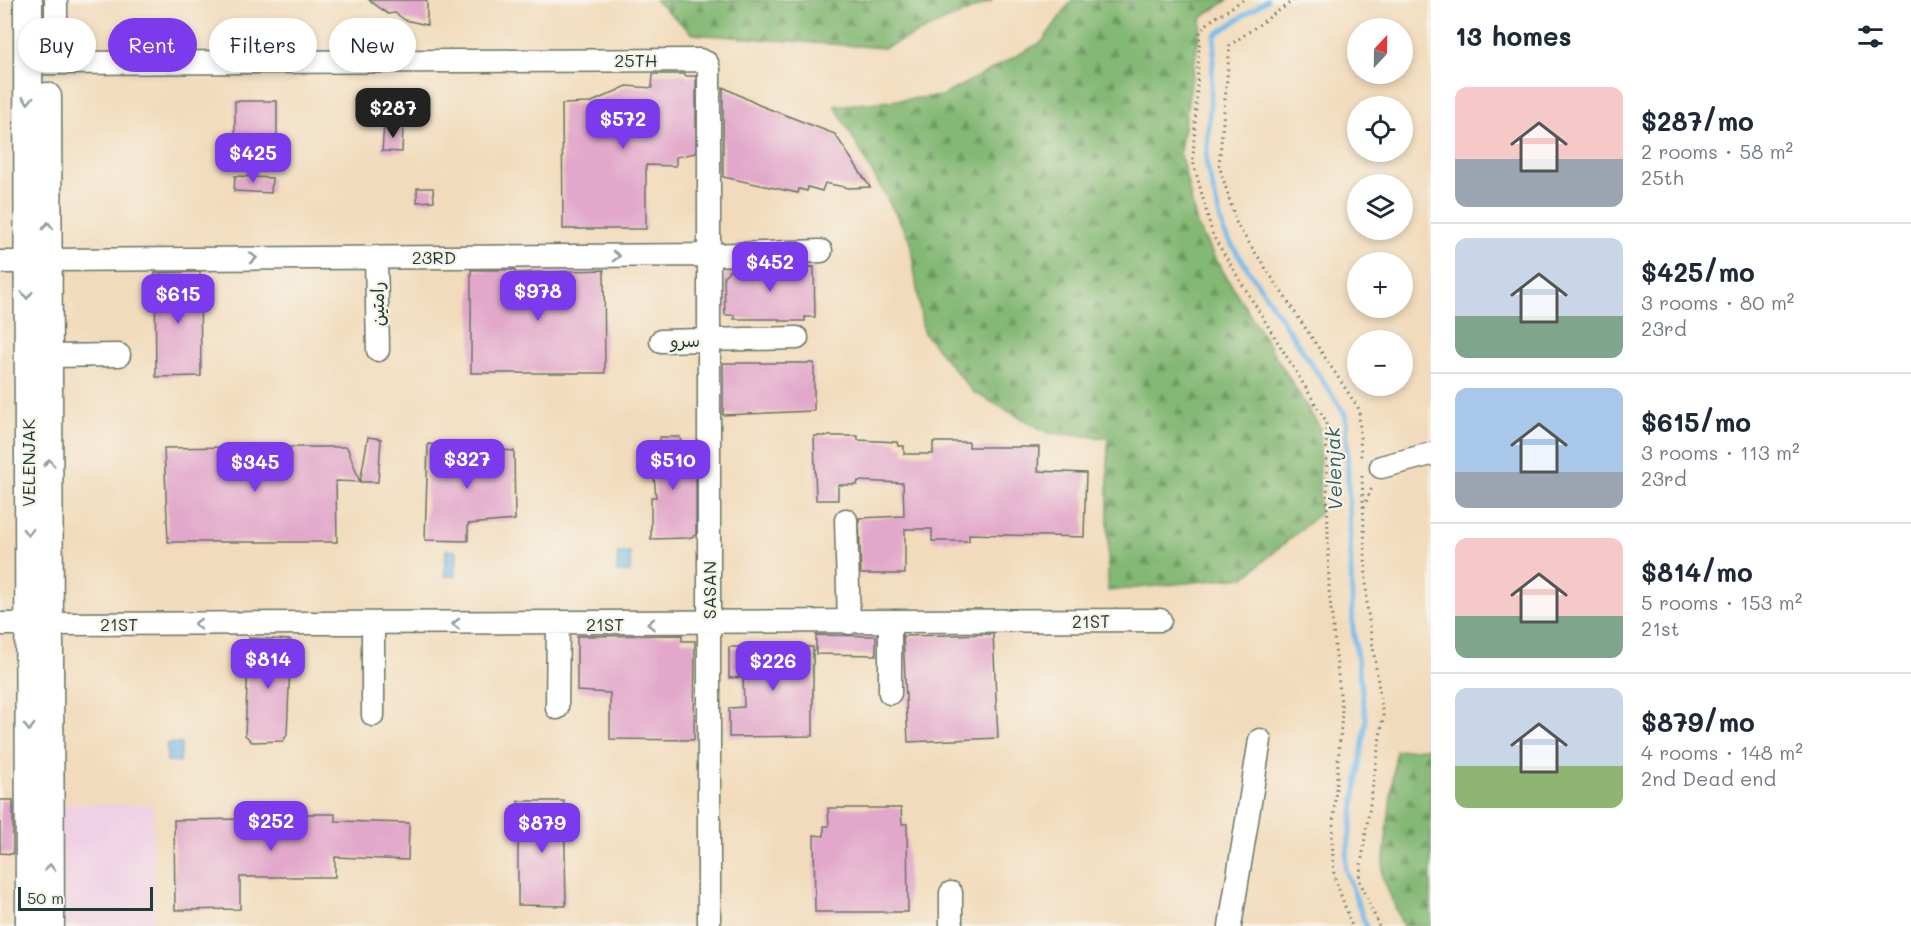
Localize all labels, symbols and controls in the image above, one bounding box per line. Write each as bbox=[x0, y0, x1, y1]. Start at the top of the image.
chip: Buy bbox=[18, 18, 96, 72]
chip: Rent bbox=[108, 18, 197, 72]
chip: Filters bbox=[209, 18, 317, 72]
chip: New bbox=[329, 18, 416, 72]
north arrow bbox=[1347, 18, 1413, 84]
map controls bbox=[1347, 18, 1413, 396]
text: 13 homes bbox=[1455, 19, 1572, 53]
icon: filters bbox=[1854, 20, 1887, 53]
street label: 25TH bbox=[614, 48, 658, 72]
pin: $287 bbox=[357, 88, 429, 139]
text: $287 bbox=[369, 94, 417, 120]
one-way arrow bbox=[22, 96, 34, 105]
button: locate bbox=[1347, 96, 1413, 162]
pin: $572 bbox=[587, 99, 659, 150]
text: $287/mo bbox=[1641, 104, 1754, 138]
text: $572 bbox=[600, 105, 646, 131]
icon: home bbox=[1503, 111, 1575, 183]
pin: $425 bbox=[217, 133, 289, 184]
text: 2 rooms · 58 m² bbox=[1641, 138, 1793, 164]
text: $425 bbox=[229, 139, 277, 165]
text: 25th bbox=[1641, 164, 1684, 190]
button: layers bbox=[1347, 174, 1413, 240]
one-way arrow bbox=[42, 221, 54, 230]
pin: $452 bbox=[734, 242, 806, 293]
street label: 23RD bbox=[412, 245, 456, 269]
text: $452 bbox=[746, 248, 794, 274]
one-way arrow bbox=[612, 249, 621, 262]
one-way arrow bbox=[249, 252, 258, 264]
button: + bbox=[1347, 252, 1413, 318]
text: $425/mo bbox=[1641, 255, 1755, 289]
icon: home bbox=[1503, 262, 1575, 334]
pin: $978 bbox=[502, 271, 574, 322]
pin: $615 bbox=[142, 274, 214, 325]
text: $978 bbox=[514, 277, 562, 303]
text: $615 bbox=[156, 280, 201, 306]
street label: رامتین bbox=[365, 281, 389, 327]
text: 3 rooms · 80 m² bbox=[1641, 289, 1794, 315]
one-way arrow bbox=[21, 291, 33, 300]
text: 23rd bbox=[1641, 315, 1687, 341]
street label: سرو bbox=[669, 328, 700, 352]
button: − bbox=[1347, 330, 1413, 396]
text: $615/mo bbox=[1641, 405, 1751, 439]
icon: home bbox=[1503, 412, 1575, 484]
street label: VELENJAK bbox=[16, 419, 40, 507]
water label: Velenjak bbox=[1319, 426, 1347, 511]
pin: $327 bbox=[431, 439, 503, 490]
text: 3 rooms · 113 m² bbox=[1641, 439, 1800, 465]
pin: $510 bbox=[637, 440, 709, 491]
pin: $345 bbox=[219, 442, 291, 493]
text: $327 bbox=[444, 445, 490, 471]
text: $510 bbox=[650, 446, 696, 472]
text: $345 bbox=[231, 448, 279, 474]
one-way arrow bbox=[42, 458, 55, 467]
text: 23rd bbox=[1641, 465, 1687, 491]
one-way arrow bbox=[22, 528, 34, 537]
text: $814/mo bbox=[1641, 555, 1753, 589]
street label: SASAN bbox=[697, 561, 721, 619]
icon: home bbox=[1503, 562, 1575, 634]
text: 5 rooms · 153 m² bbox=[1641, 589, 1802, 615]
street label: 21ST bbox=[1072, 609, 1110, 633]
street label: 21ST bbox=[100, 612, 138, 636]
street label: 21ST bbox=[586, 612, 624, 636]
text: 21st bbox=[1641, 615, 1680, 641]
one-way arrow bbox=[193, 618, 202, 630]
one-way arrow bbox=[451, 618, 460, 630]
one-way arrow bbox=[646, 618, 655, 630]
pin: $814 bbox=[232, 639, 304, 690]
pin: $226 bbox=[737, 641, 809, 692]
text: $814 bbox=[245, 645, 291, 671]
text: $226 bbox=[750, 647, 796, 673]
text: $879/mo bbox=[1641, 705, 1755, 739]
icon: home bbox=[1503, 712, 1575, 784]
one-way arrow bbox=[23, 723, 35, 732]
text: 4 rooms · 148 m² bbox=[1641, 739, 1803, 765]
text: 2nd Dead end bbox=[1641, 765, 1776, 791]
pin: $252 bbox=[235, 801, 307, 852]
pin: $879 bbox=[506, 803, 578, 854]
text: $252 bbox=[248, 807, 294, 833]
text: $879 bbox=[518, 809, 566, 835]
one-way arrow bbox=[44, 863, 56, 872]
scale bar bbox=[18, 884, 153, 912]
text: 50 m bbox=[27, 887, 64, 908]

